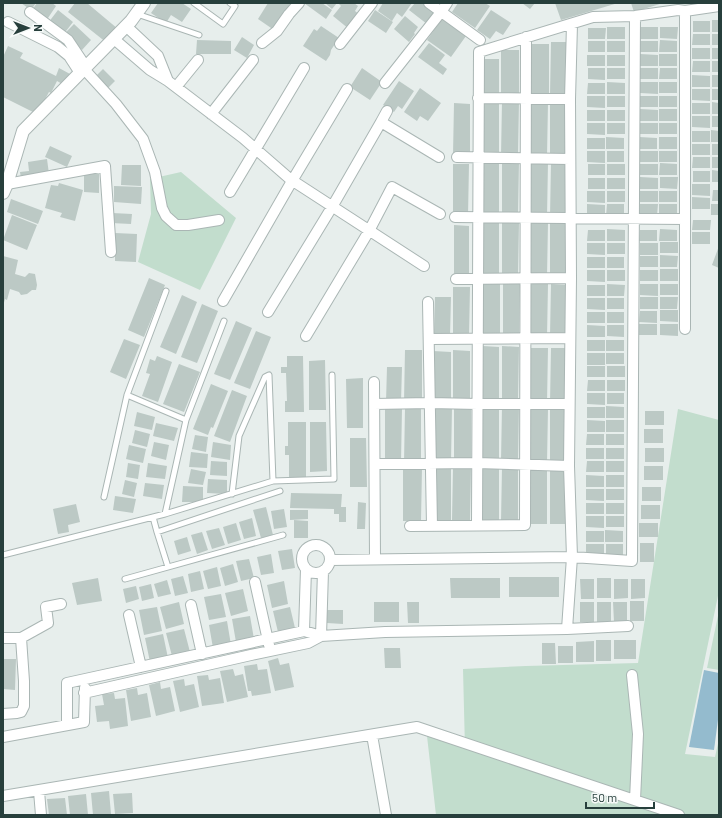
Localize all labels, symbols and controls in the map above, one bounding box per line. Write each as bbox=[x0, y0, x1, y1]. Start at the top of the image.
north arrow bbox=[8, 8, 48, 48]
text: N bbox=[32, 24, 45, 32]
scale bar bbox=[586, 784, 654, 810]
text: 50 m bbox=[592, 790, 617, 804]

